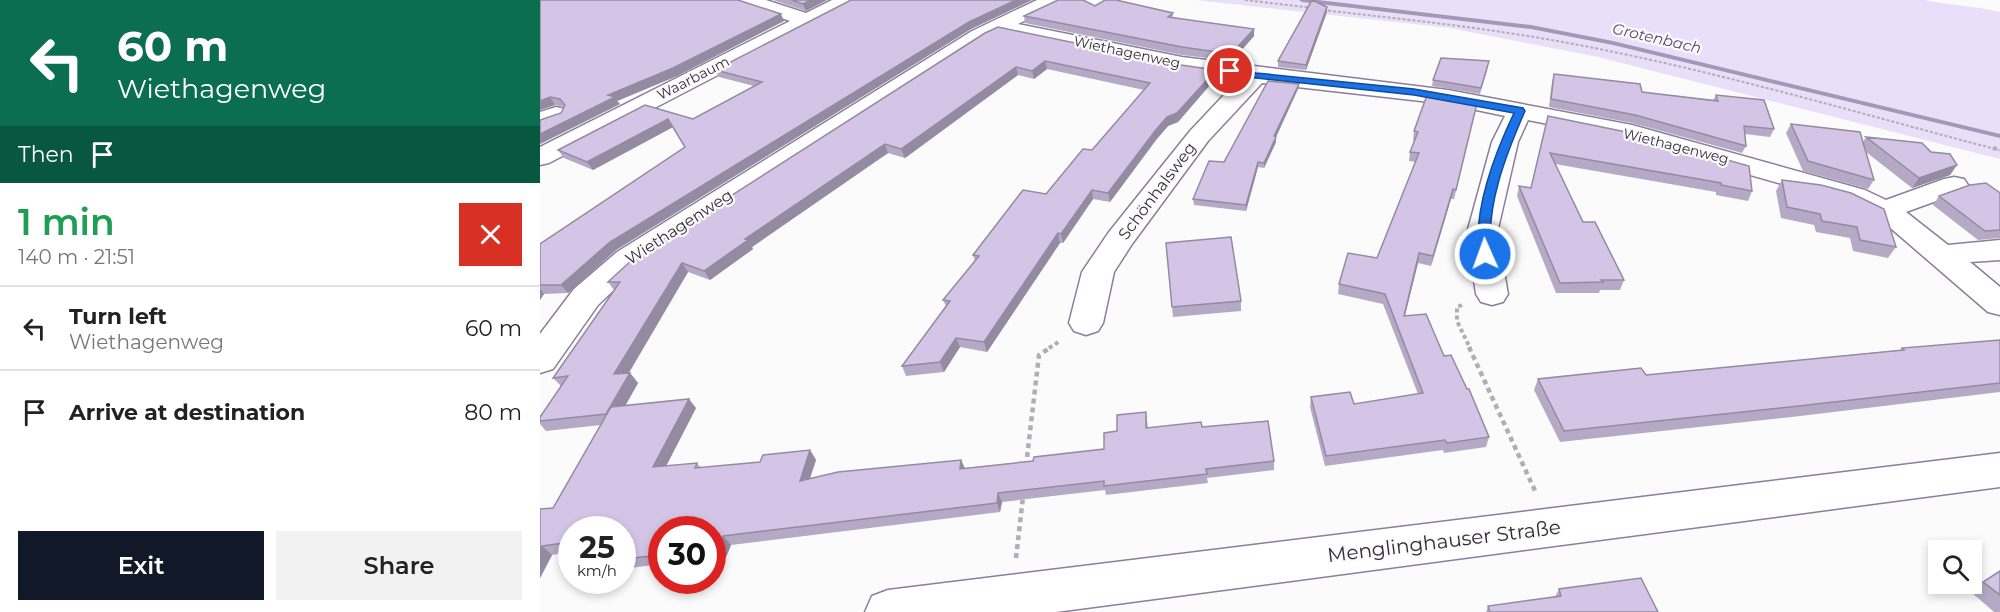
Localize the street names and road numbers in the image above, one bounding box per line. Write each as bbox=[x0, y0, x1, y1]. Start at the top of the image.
street label: Wiethagenweg bbox=[1072, 32, 1182, 72]
street label: Waarbaum bbox=[654, 52, 732, 104]
street label: Wiethagenweg bbox=[1621, 124, 1731, 168]
street label: Schönhalsweg bbox=[1114, 139, 1200, 243]
street label: Wiethagenweg bbox=[622, 185, 736, 269]
street label: Menglinghauser Straße bbox=[1326, 515, 1562, 567]

